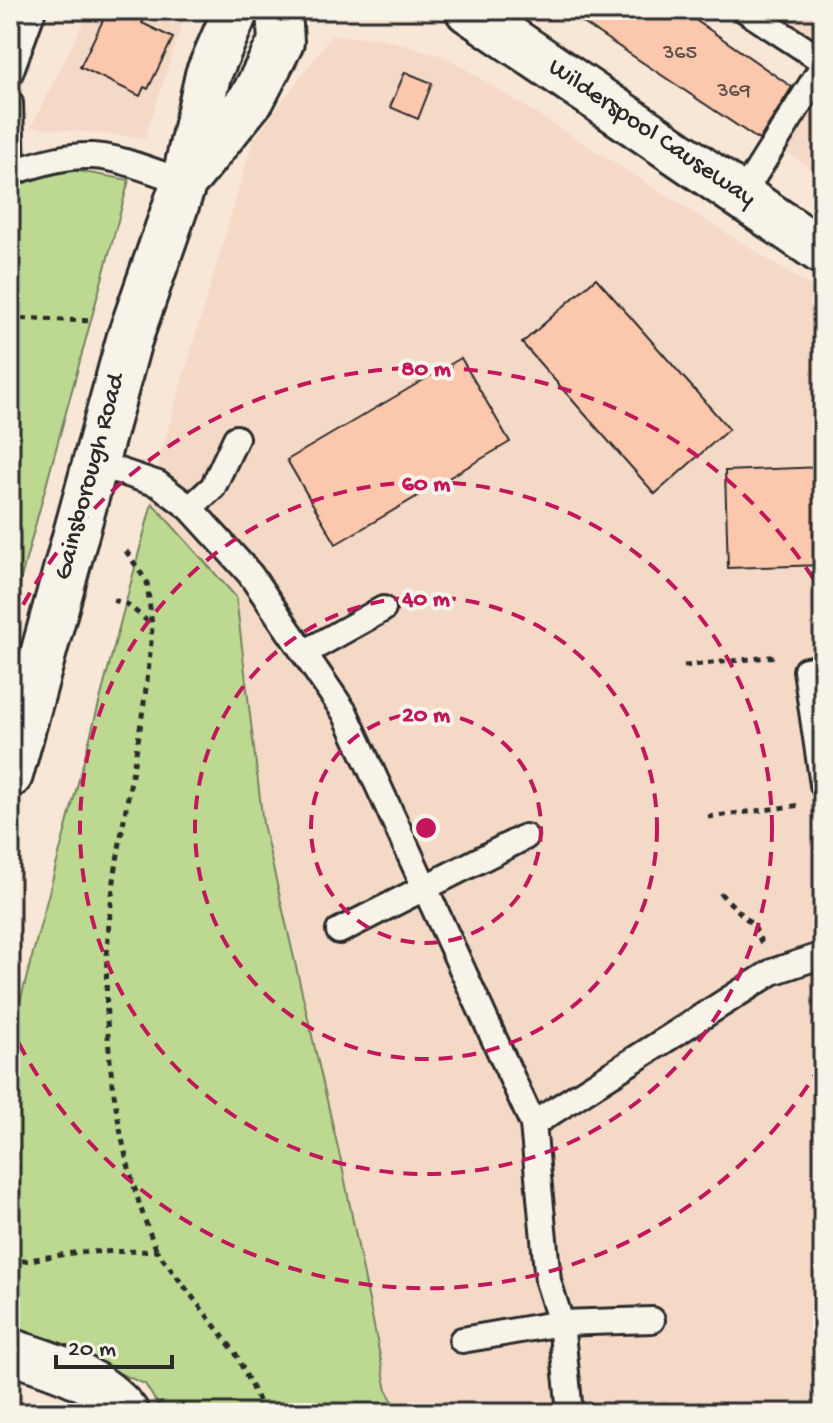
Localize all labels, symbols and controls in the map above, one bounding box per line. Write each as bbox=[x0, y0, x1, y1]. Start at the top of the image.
house number: 365 bbox=[662, 41, 697, 67]
street label: Wilderspool Causeway bbox=[541, 53, 761, 215]
house number: 369 bbox=[716, 79, 751, 105]
text: 80 m bbox=[401, 356, 451, 385]
street label: Gainsborough Road bbox=[49, 369, 134, 584]
text: 60 m bbox=[402, 471, 450, 500]
text: 40 m bbox=[401, 586, 450, 615]
text: 20 m bbox=[402, 702, 450, 731]
centre of rings bbox=[412, 814, 440, 842]
scale bar bbox=[56, 1319, 172, 1369]
text: 20 m bbox=[68, 1336, 116, 1365]

